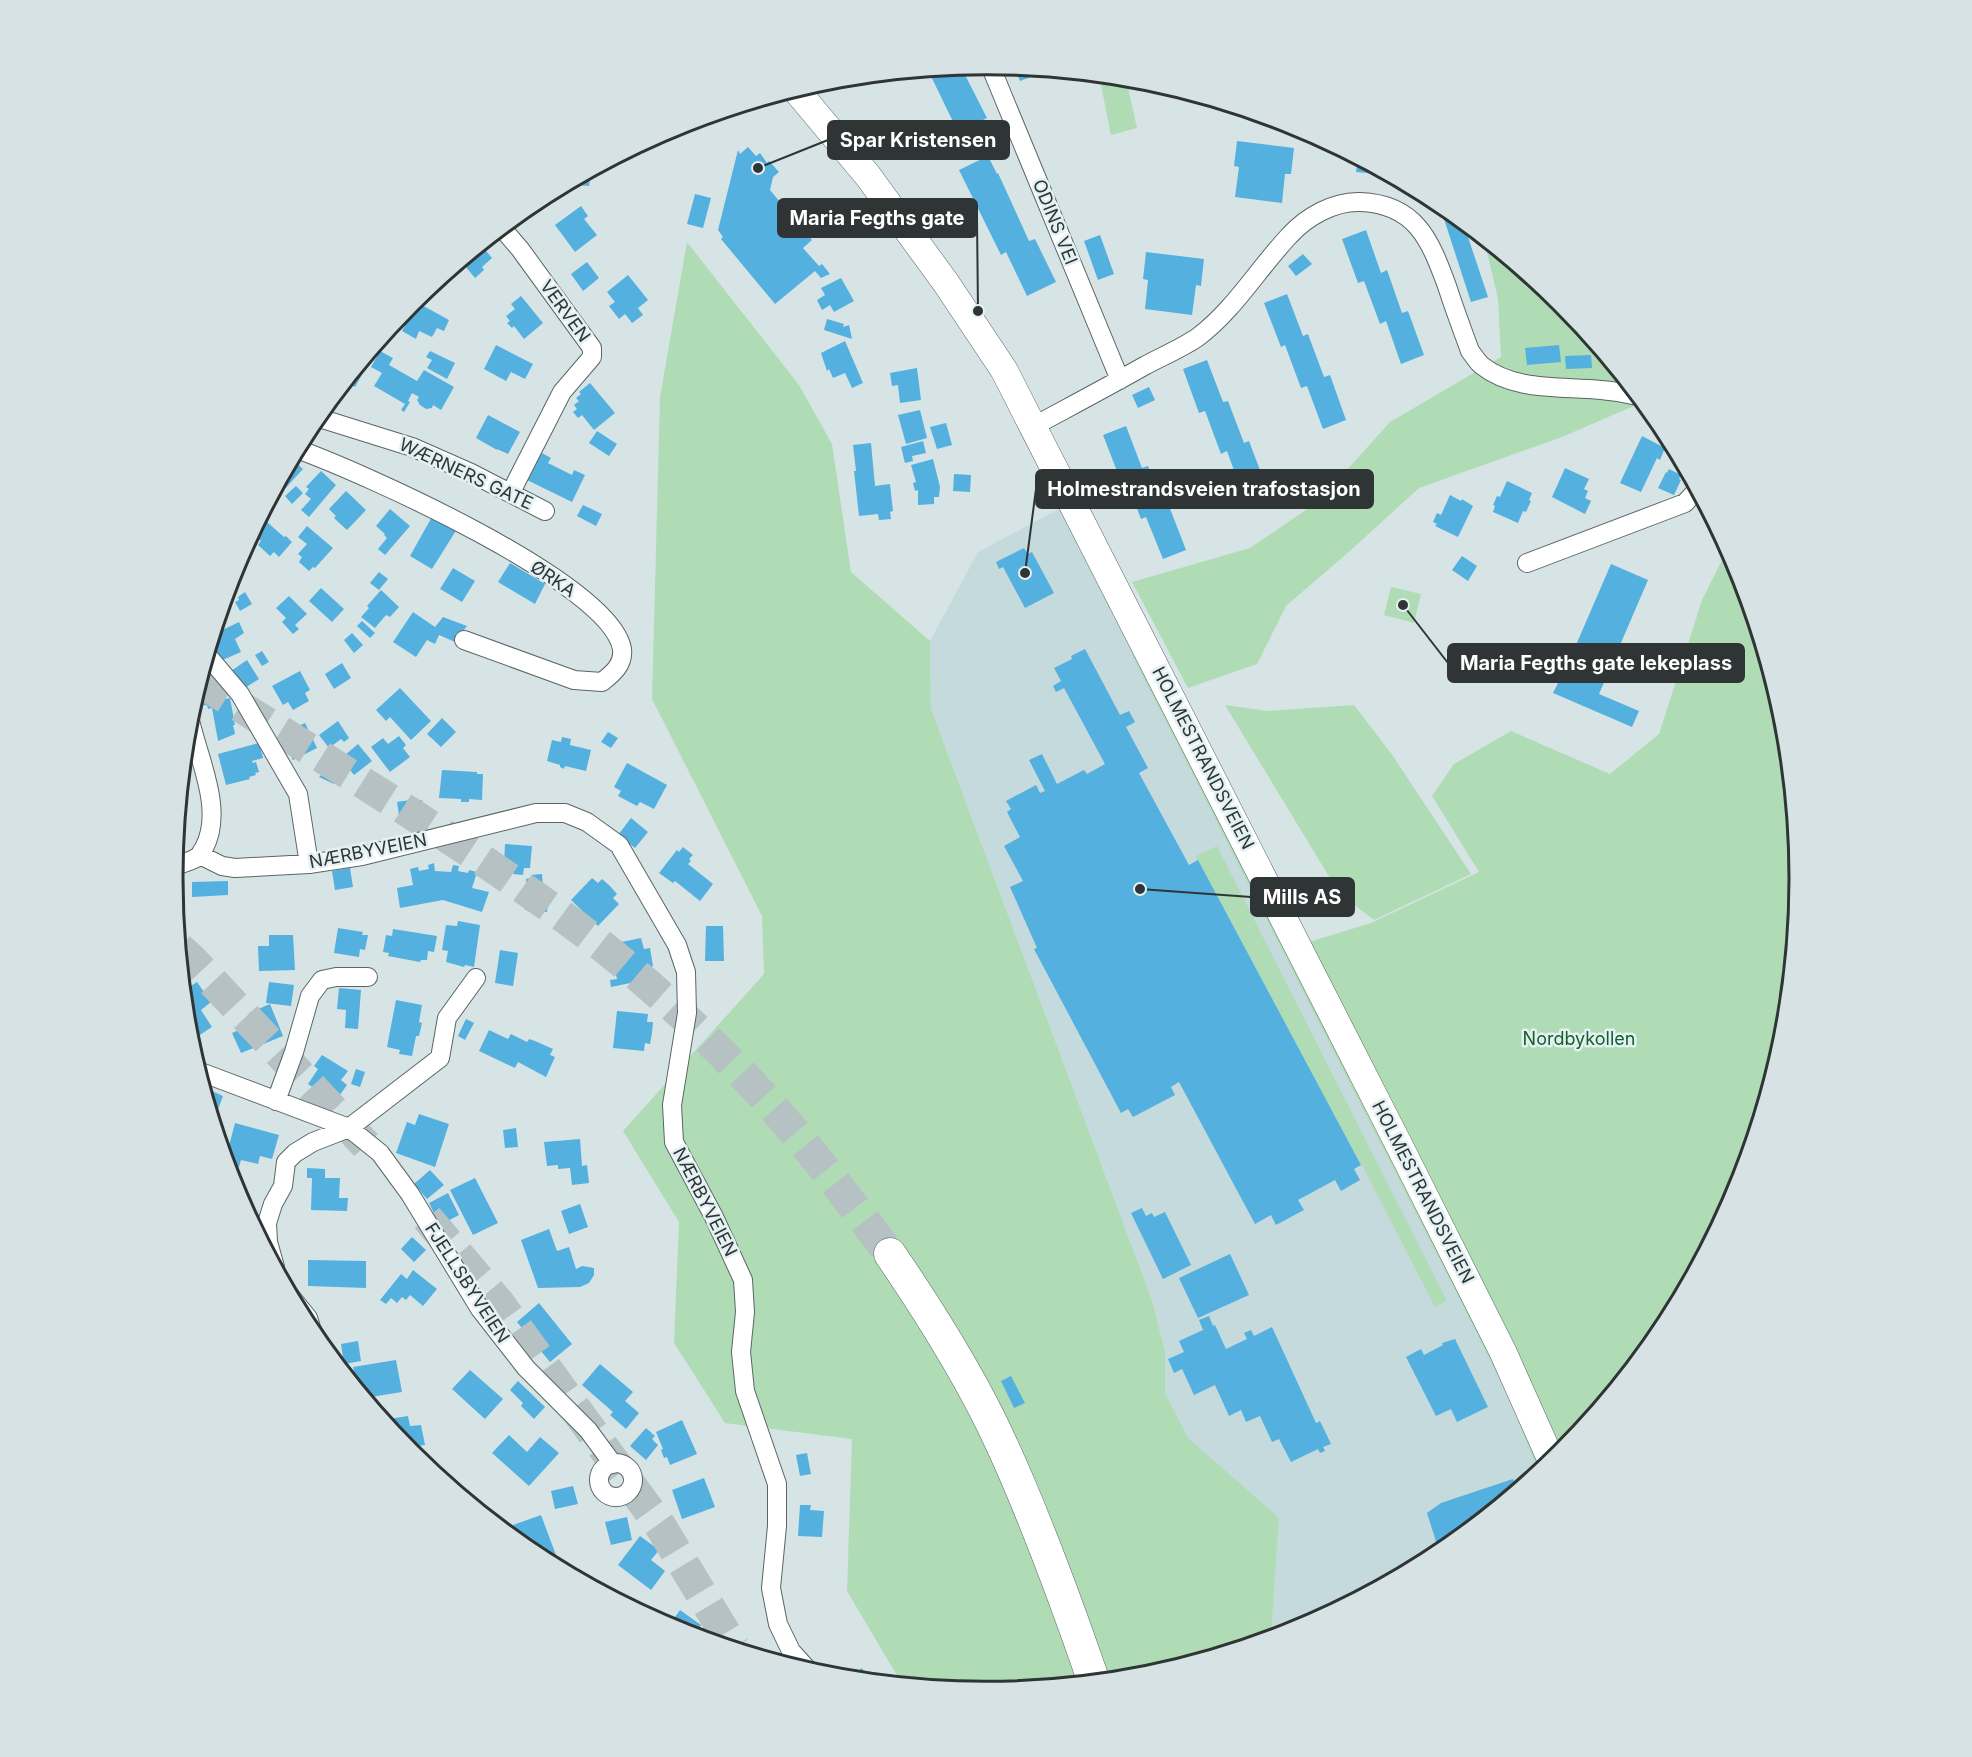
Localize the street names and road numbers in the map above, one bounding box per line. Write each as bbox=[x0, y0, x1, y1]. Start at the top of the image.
street label: ODINS VEI bbox=[1029, 176, 1082, 267]
street label: VERVEN bbox=[536, 276, 595, 346]
street label: WÆRNERS GATE bbox=[396, 433, 536, 514]
street label: ØRKA bbox=[527, 556, 580, 601]
street label: HOLMESTRANDSVEIEN bbox=[1148, 663, 1259, 853]
street label: NÆRBYVEIEN bbox=[307, 829, 429, 872]
street label: HOLMESTRANDSVEIEN bbox=[1368, 1097, 1479, 1287]
street label: NÆRBYVEIEN bbox=[669, 1144, 742, 1260]
street label: FJELLSBYVEIEN bbox=[421, 1219, 514, 1347]

